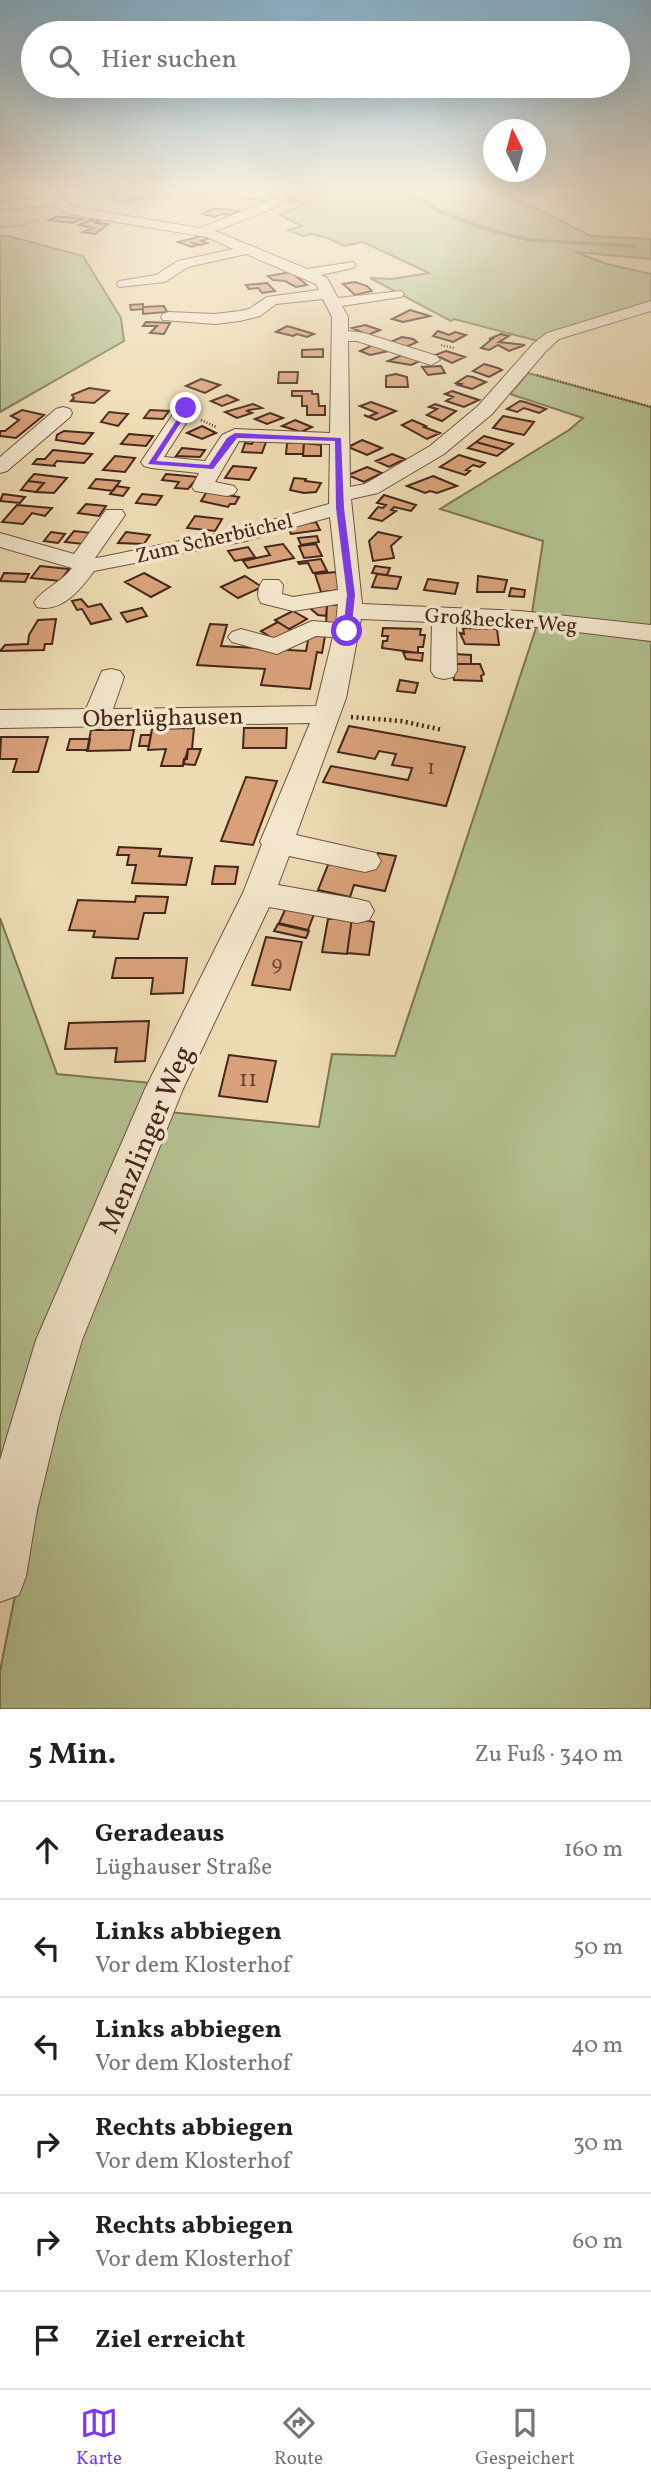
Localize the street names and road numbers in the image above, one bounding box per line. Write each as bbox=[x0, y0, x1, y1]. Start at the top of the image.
street label: Zum Scherbüchel bbox=[133, 507, 296, 572]
street label: Großhecker Weg bbox=[424, 602, 578, 641]
street label: Oberlüghausen bbox=[82, 701, 244, 737]
street label: Menzlinger Weg bbox=[90, 1040, 204, 1240]

